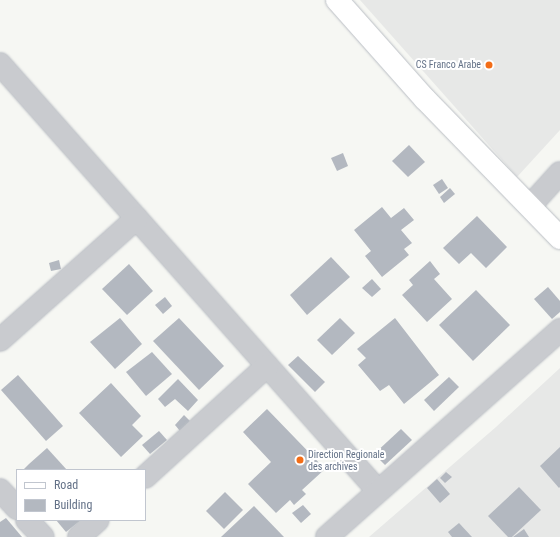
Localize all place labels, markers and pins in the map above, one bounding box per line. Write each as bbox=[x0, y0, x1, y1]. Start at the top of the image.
place label: CS Franco Arabe bbox=[416, 59, 481, 71]
marker: CS Franco Arabe bbox=[484, 60, 494, 70]
place label: Direction Regionale des archives bbox=[308, 448, 385, 472]
marker: Direction Regionale des archives bbox=[295, 455, 305, 465]

